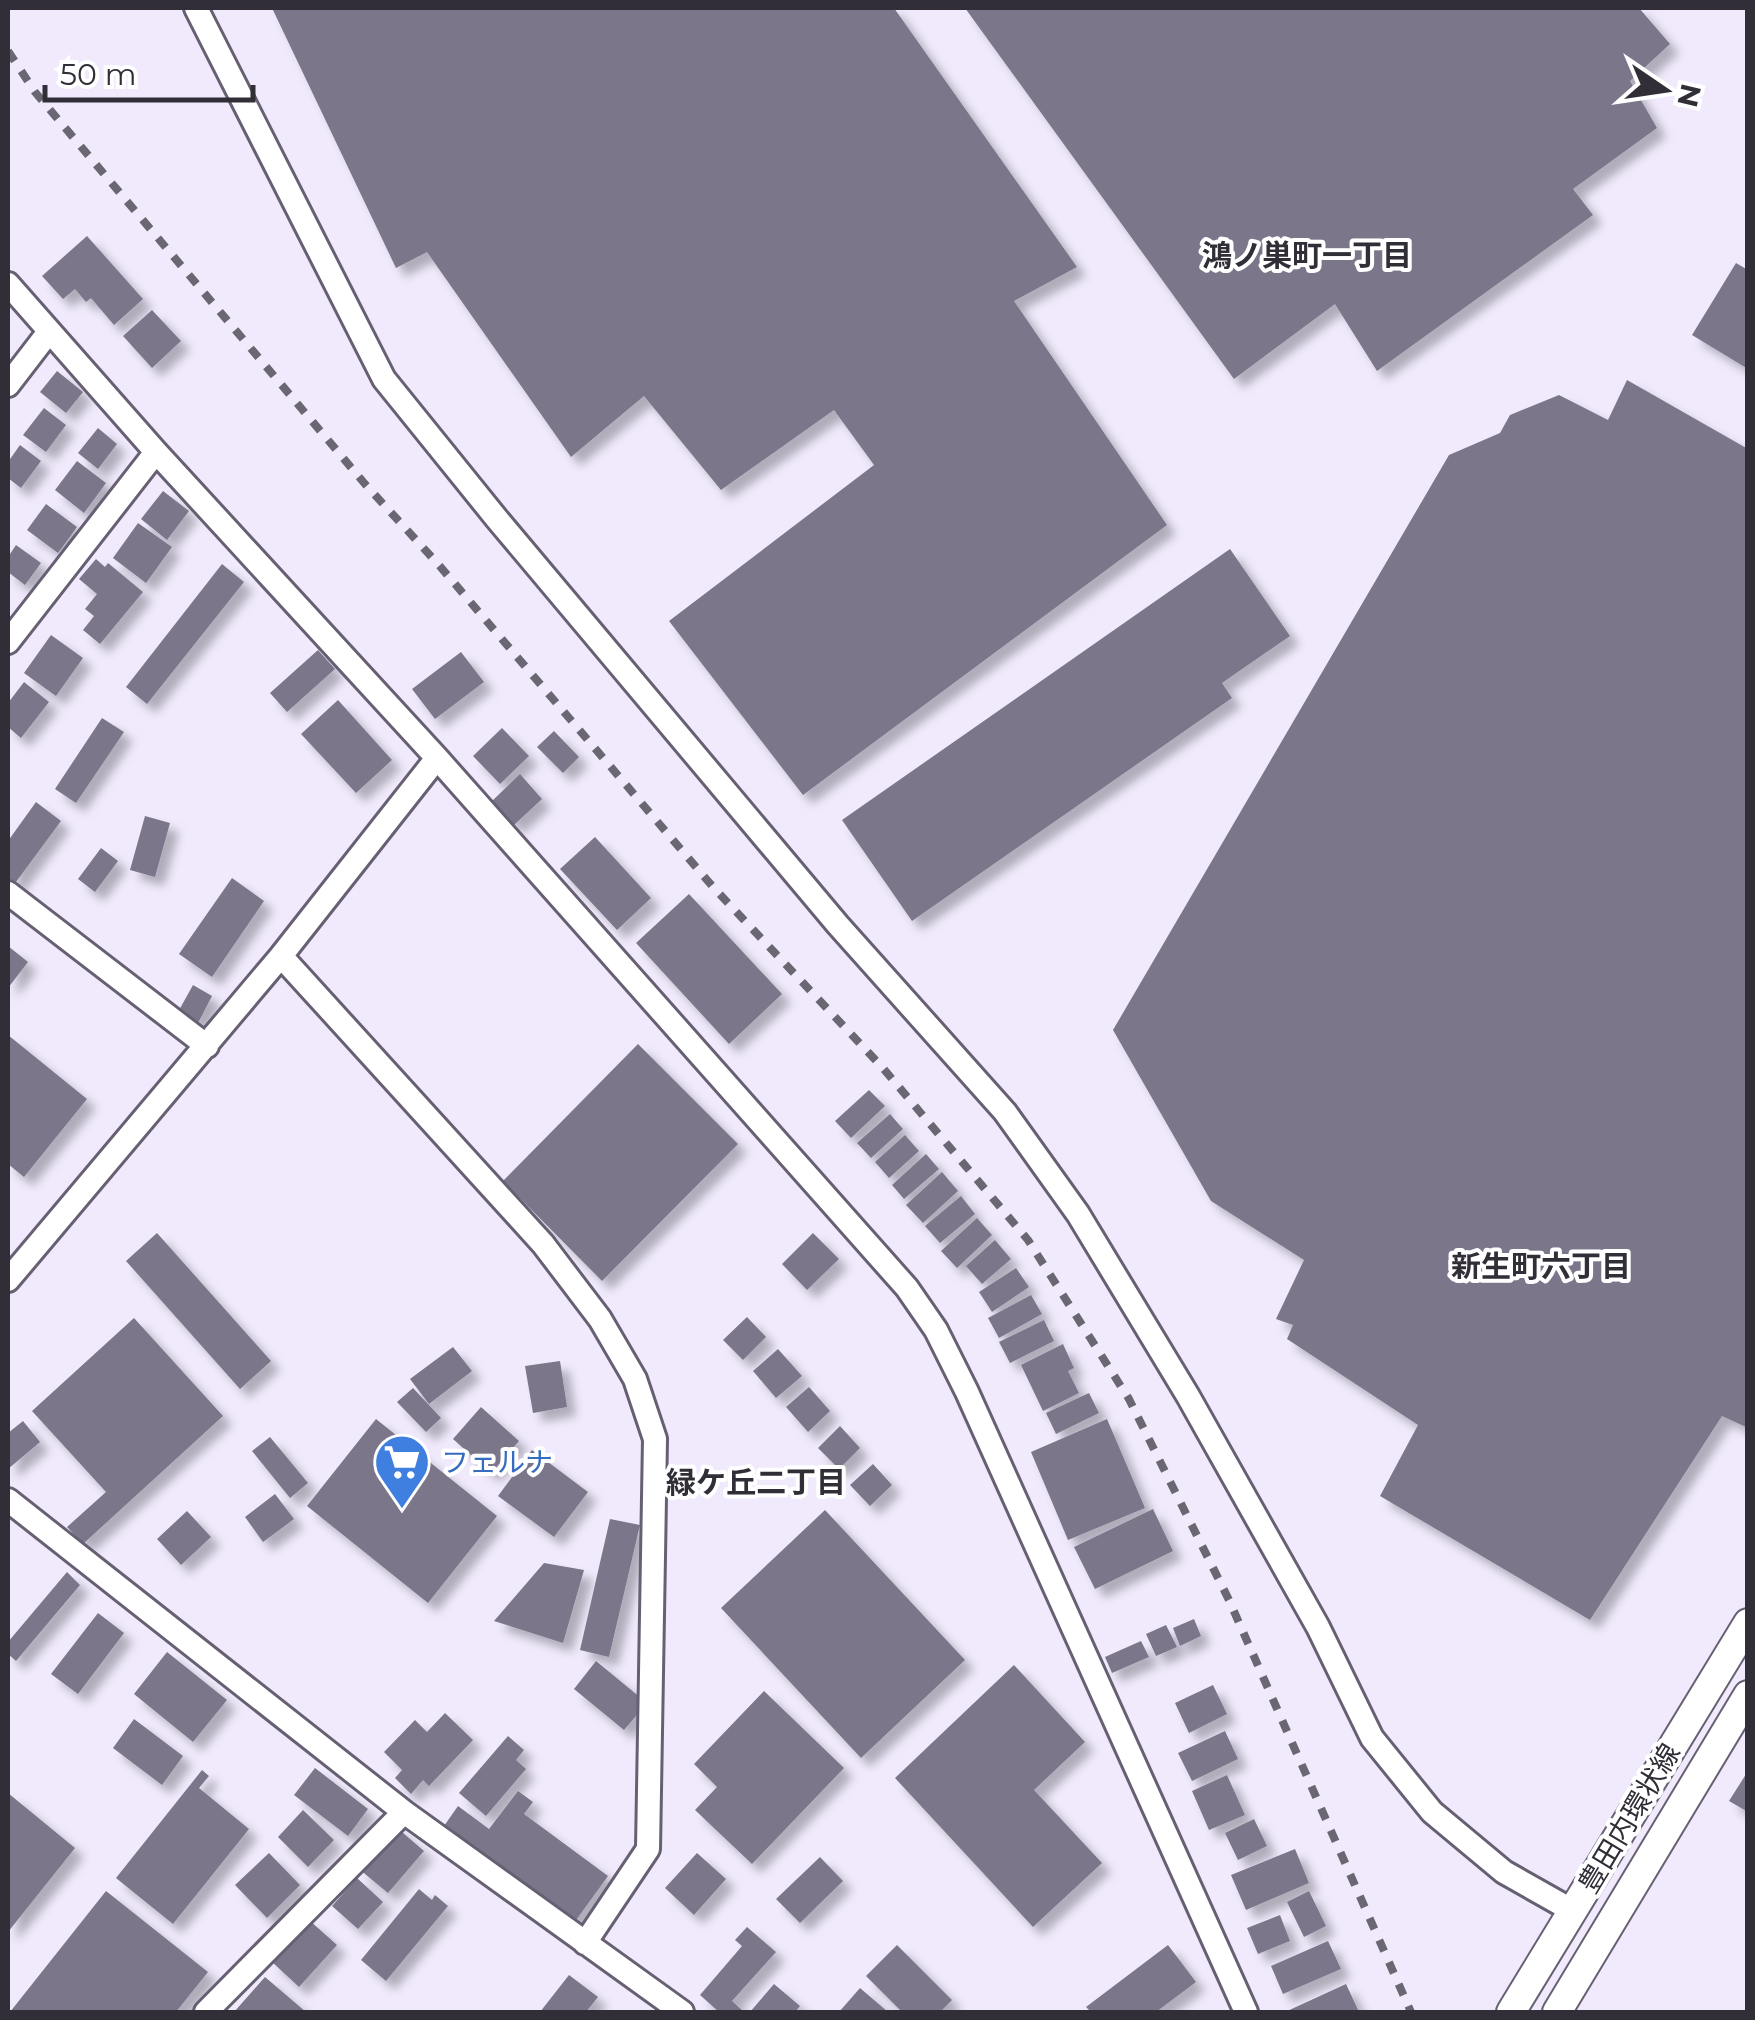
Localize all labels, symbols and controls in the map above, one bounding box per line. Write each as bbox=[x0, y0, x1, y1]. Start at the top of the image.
scale bar bbox=[45, 40, 252, 102]
north arrow bbox=[1615, 40, 1715, 140]
text: 50 m bbox=[60, 56, 137, 93]
text: N bbox=[1670, 81, 1708, 110]
district label: 鴻ノ巣町一丁目 bbox=[1202, 237, 1412, 274]
district label: 新生町六丁目 bbox=[1451, 1248, 1631, 1285]
supermarket icon: フェルナ bbox=[372, 1432, 432, 1511]
place label: フェルナ bbox=[441, 1445, 553, 1479]
district label: 緑ケ丘二丁目 bbox=[666, 1464, 846, 1501]
street label: 豊田内環状線 bbox=[1571, 1737, 1687, 1899]

